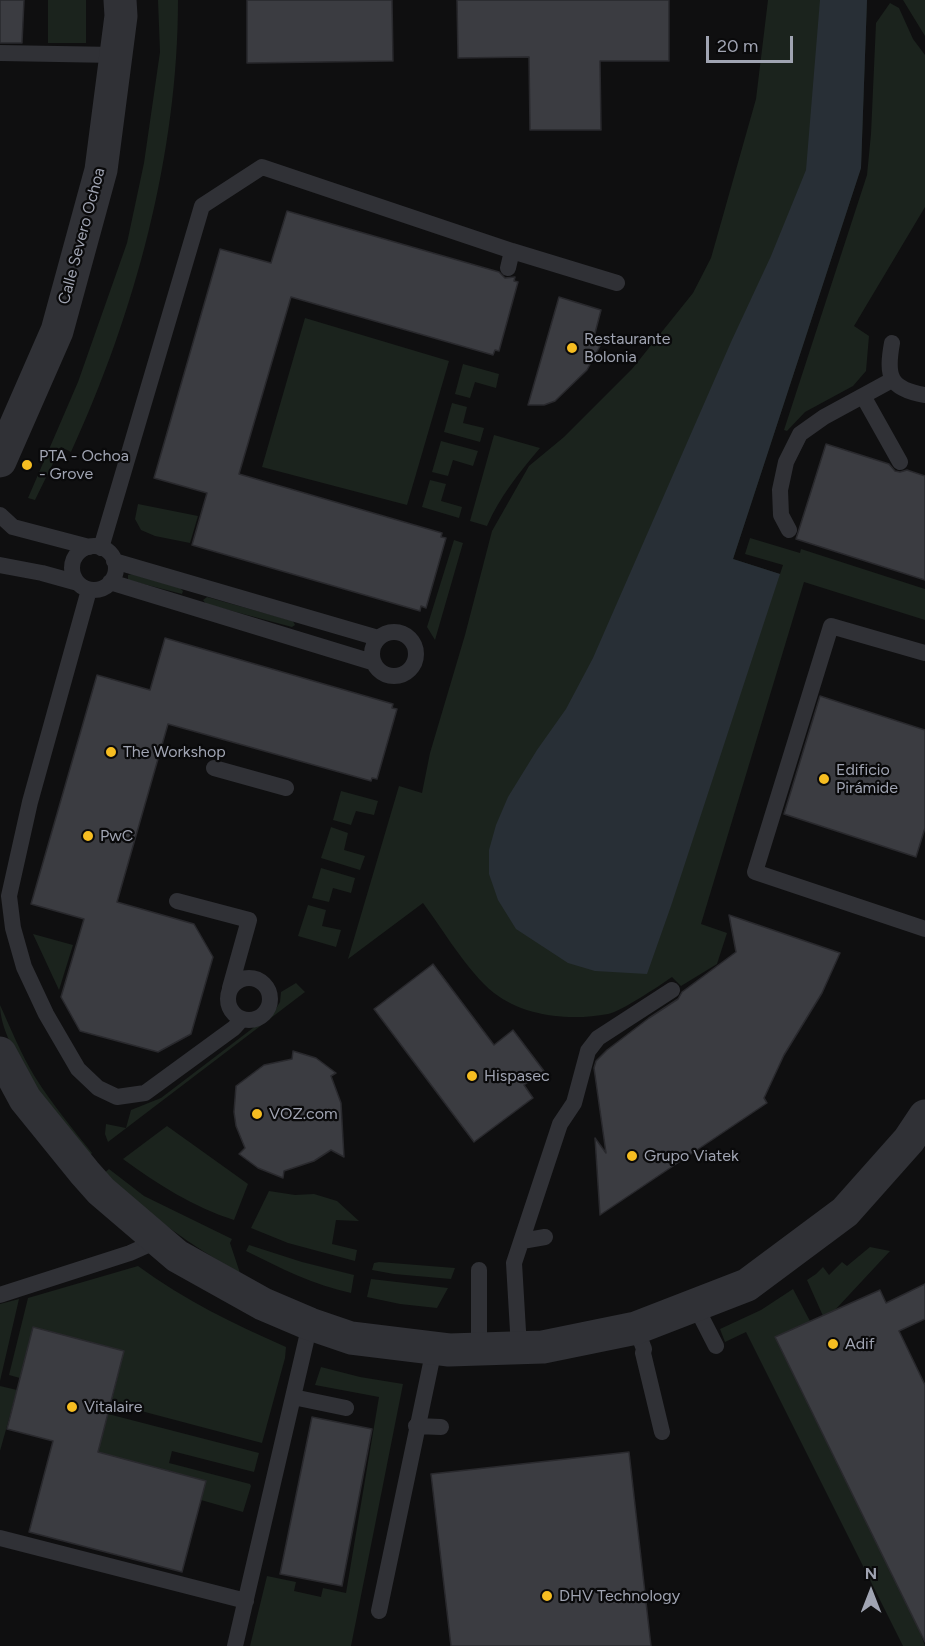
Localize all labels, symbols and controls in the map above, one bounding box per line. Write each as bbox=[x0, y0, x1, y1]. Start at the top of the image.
scale bar bbox=[709, 24, 796, 62]
text: 20 m bbox=[717, 35, 758, 57]
street label: Calle Severo Ochoa bbox=[55, 166, 109, 306]
place label: Restaurante Bolonia bbox=[584, 329, 671, 367]
marker: Restaurante Bolonia bbox=[565, 341, 579, 355]
place label: PTA - Ochoa - Grove bbox=[39, 446, 129, 484]
marker: PTA - Ochoa - Grove bbox=[20, 458, 34, 472]
place label: The Workshop bbox=[123, 742, 226, 762]
marker: The Workshop bbox=[104, 745, 118, 759]
place label: Edificio Pirámide bbox=[836, 760, 898, 798]
marker: Edificio Pirámide bbox=[817, 772, 831, 786]
place label: PwC bbox=[100, 826, 133, 846]
marker: PwC bbox=[81, 829, 95, 843]
place label: Hispasec bbox=[484, 1066, 550, 1086]
marker: Hispasec bbox=[465, 1069, 479, 1083]
place label: VOZ.com bbox=[269, 1104, 338, 1124]
marker: VOZ.com bbox=[250, 1107, 264, 1121]
place label: Grupo Viatek bbox=[644, 1146, 739, 1166]
marker: Grupo Viatek bbox=[625, 1149, 639, 1163]
place label: Adif bbox=[845, 1334, 875, 1354]
marker: Adif bbox=[826, 1337, 840, 1351]
place label: Vitalaire bbox=[84, 1397, 143, 1417]
marker: Vitalaire bbox=[65, 1400, 79, 1414]
north arrow bbox=[841, 1562, 901, 1622]
text: N bbox=[865, 1564, 877, 1583]
place label: DHV Technology bbox=[559, 1586, 680, 1606]
marker: DHV Technology bbox=[540, 1589, 554, 1603]

